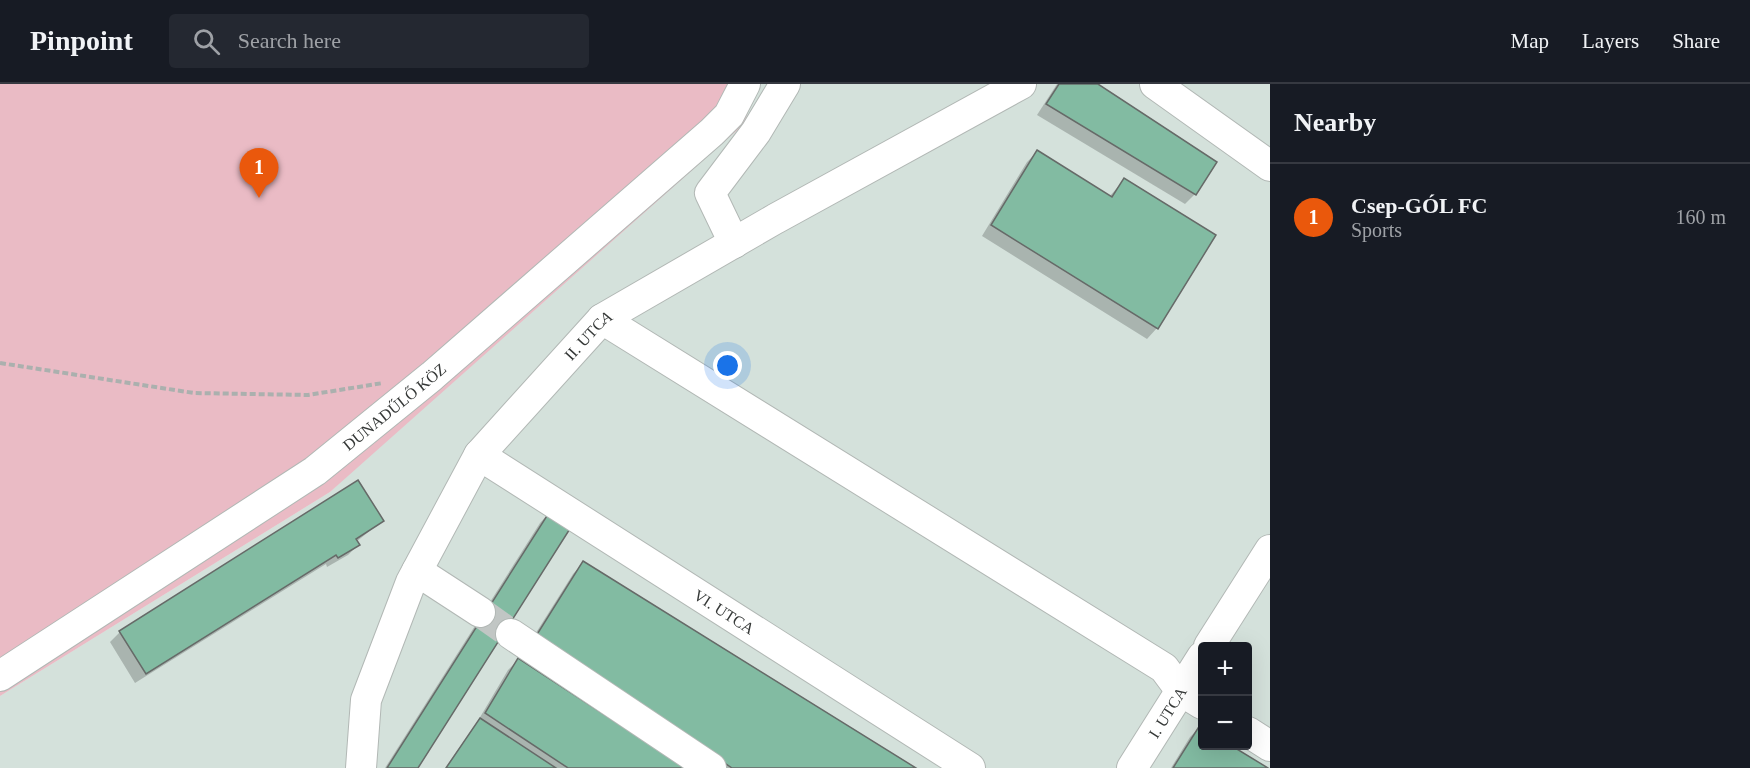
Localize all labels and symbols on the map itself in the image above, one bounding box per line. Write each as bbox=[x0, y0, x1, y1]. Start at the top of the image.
pin: 1 bbox=[240, 148, 278, 198]
street label: II. UTCA bbox=[561, 307, 616, 364]
your location bbox=[713, 351, 742, 380]
street label: DUNADŰLŐ KÖZ bbox=[340, 360, 449, 454]
street label: VI. UTCA bbox=[691, 586, 758, 638]
street label: I. UTCA bbox=[1145, 683, 1190, 741]

